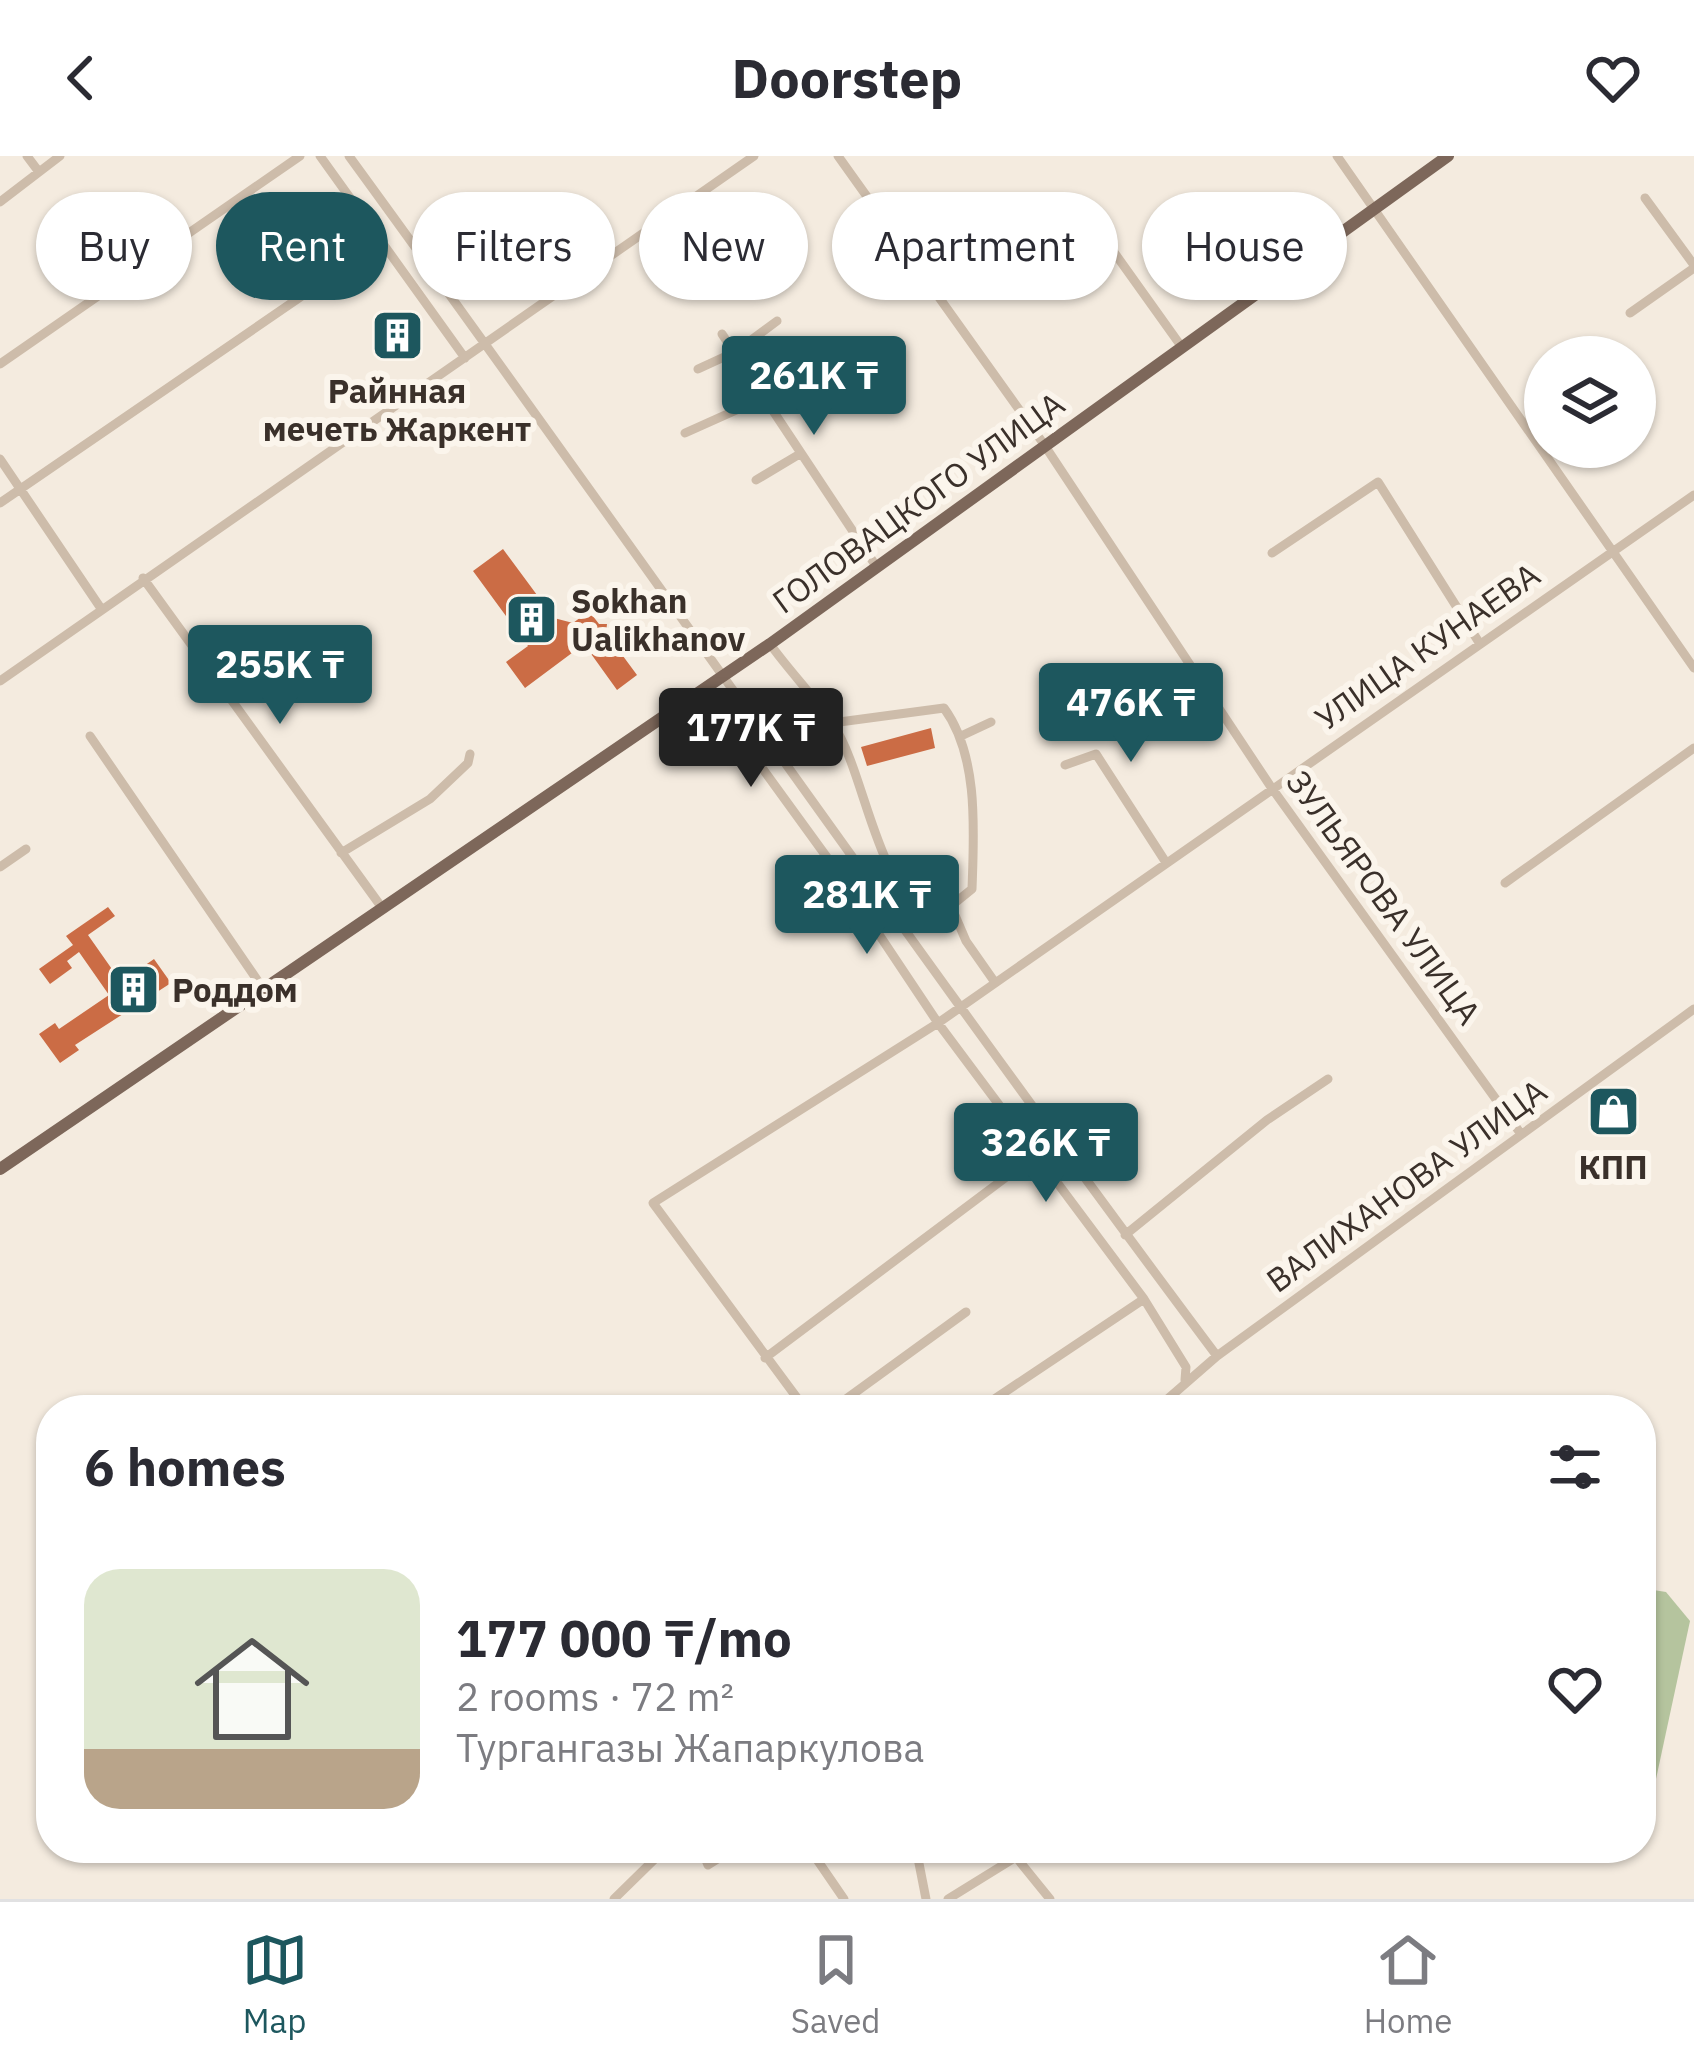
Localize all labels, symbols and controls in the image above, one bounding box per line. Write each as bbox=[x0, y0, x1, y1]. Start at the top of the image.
text: Doorstep bbox=[732, 43, 962, 113]
icon: back bbox=[48, 45, 114, 111]
icon: heart bbox=[1580, 45, 1646, 111]
chip: Buy bbox=[36, 192, 192, 300]
chip: Rent bbox=[216, 192, 388, 300]
chip: Filters bbox=[412, 192, 615, 300]
chip: New bbox=[639, 192, 808, 300]
chip: Apartment bbox=[832, 192, 1118, 300]
chip: House bbox=[1142, 192, 1347, 300]
building icon: Райнная мечеть Жаркент bbox=[369, 308, 425, 364]
pin: 261K ₸ bbox=[716, 336, 912, 438]
map controls bbox=[1524, 336, 1656, 468]
button: layers bbox=[1524, 336, 1656, 468]
text: 261K ₸ bbox=[749, 349, 879, 400]
place label: Райнная мечеть Жаркент bbox=[263, 369, 531, 450]
street label: ГОЛОВАЦКОГО УЛИЦА bbox=[764, 382, 1072, 622]
street label: УЛИЦА КУНАЕВА bbox=[1306, 553, 1548, 739]
place label: Sokhan Ualikhanov bbox=[571, 579, 746, 660]
building icon: Sokhan Ualikhanov bbox=[504, 591, 560, 647]
pin: 255K ₸ bbox=[182, 625, 378, 727]
text: 255K ₸ bbox=[215, 638, 345, 689]
pin: 476K ₸ bbox=[1033, 663, 1229, 765]
text: 476K ₸ bbox=[1066, 676, 1196, 727]
pin: 177K ₸ bbox=[653, 688, 849, 790]
text: 177K ₸ bbox=[686, 701, 816, 752]
street label: ЗУЛЬЯРОВА УЛИЦА bbox=[1277, 761, 1491, 1033]
pin: 281K ₸ bbox=[769, 855, 965, 957]
text: 281K ₸ bbox=[802, 868, 932, 919]
building icon: Роддом bbox=[105, 961, 161, 1017]
place label: Роддом bbox=[172, 968, 298, 1011]
street label: ВАЛИХАНОВА УЛИЦА bbox=[1257, 1069, 1555, 1301]
shop icon: КПП bbox=[1585, 1084, 1641, 1140]
pin: 326K ₸ bbox=[948, 1103, 1144, 1205]
text: 326K ₸ bbox=[981, 1116, 1111, 1167]
place label: КПП bbox=[1578, 1145, 1648, 1188]
text: 6 homes bbox=[84, 1434, 286, 1500]
icon: filters bbox=[1542, 1434, 1608, 1500]
text: 177 000 ₸/mo bbox=[456, 1605, 792, 1671]
icon: home bbox=[180, 1617, 324, 1761]
icon: heart bbox=[1542, 1656, 1608, 1722]
text: 2 rooms · 72 m² bbox=[456, 1671, 734, 1722]
text: Тургангазы Жапаркулова bbox=[456, 1722, 924, 1773]
tab: Map bbox=[242, 1927, 308, 2042]
tab: Saved bbox=[791, 1927, 881, 2042]
tab: Home bbox=[1364, 1927, 1452, 2042]

